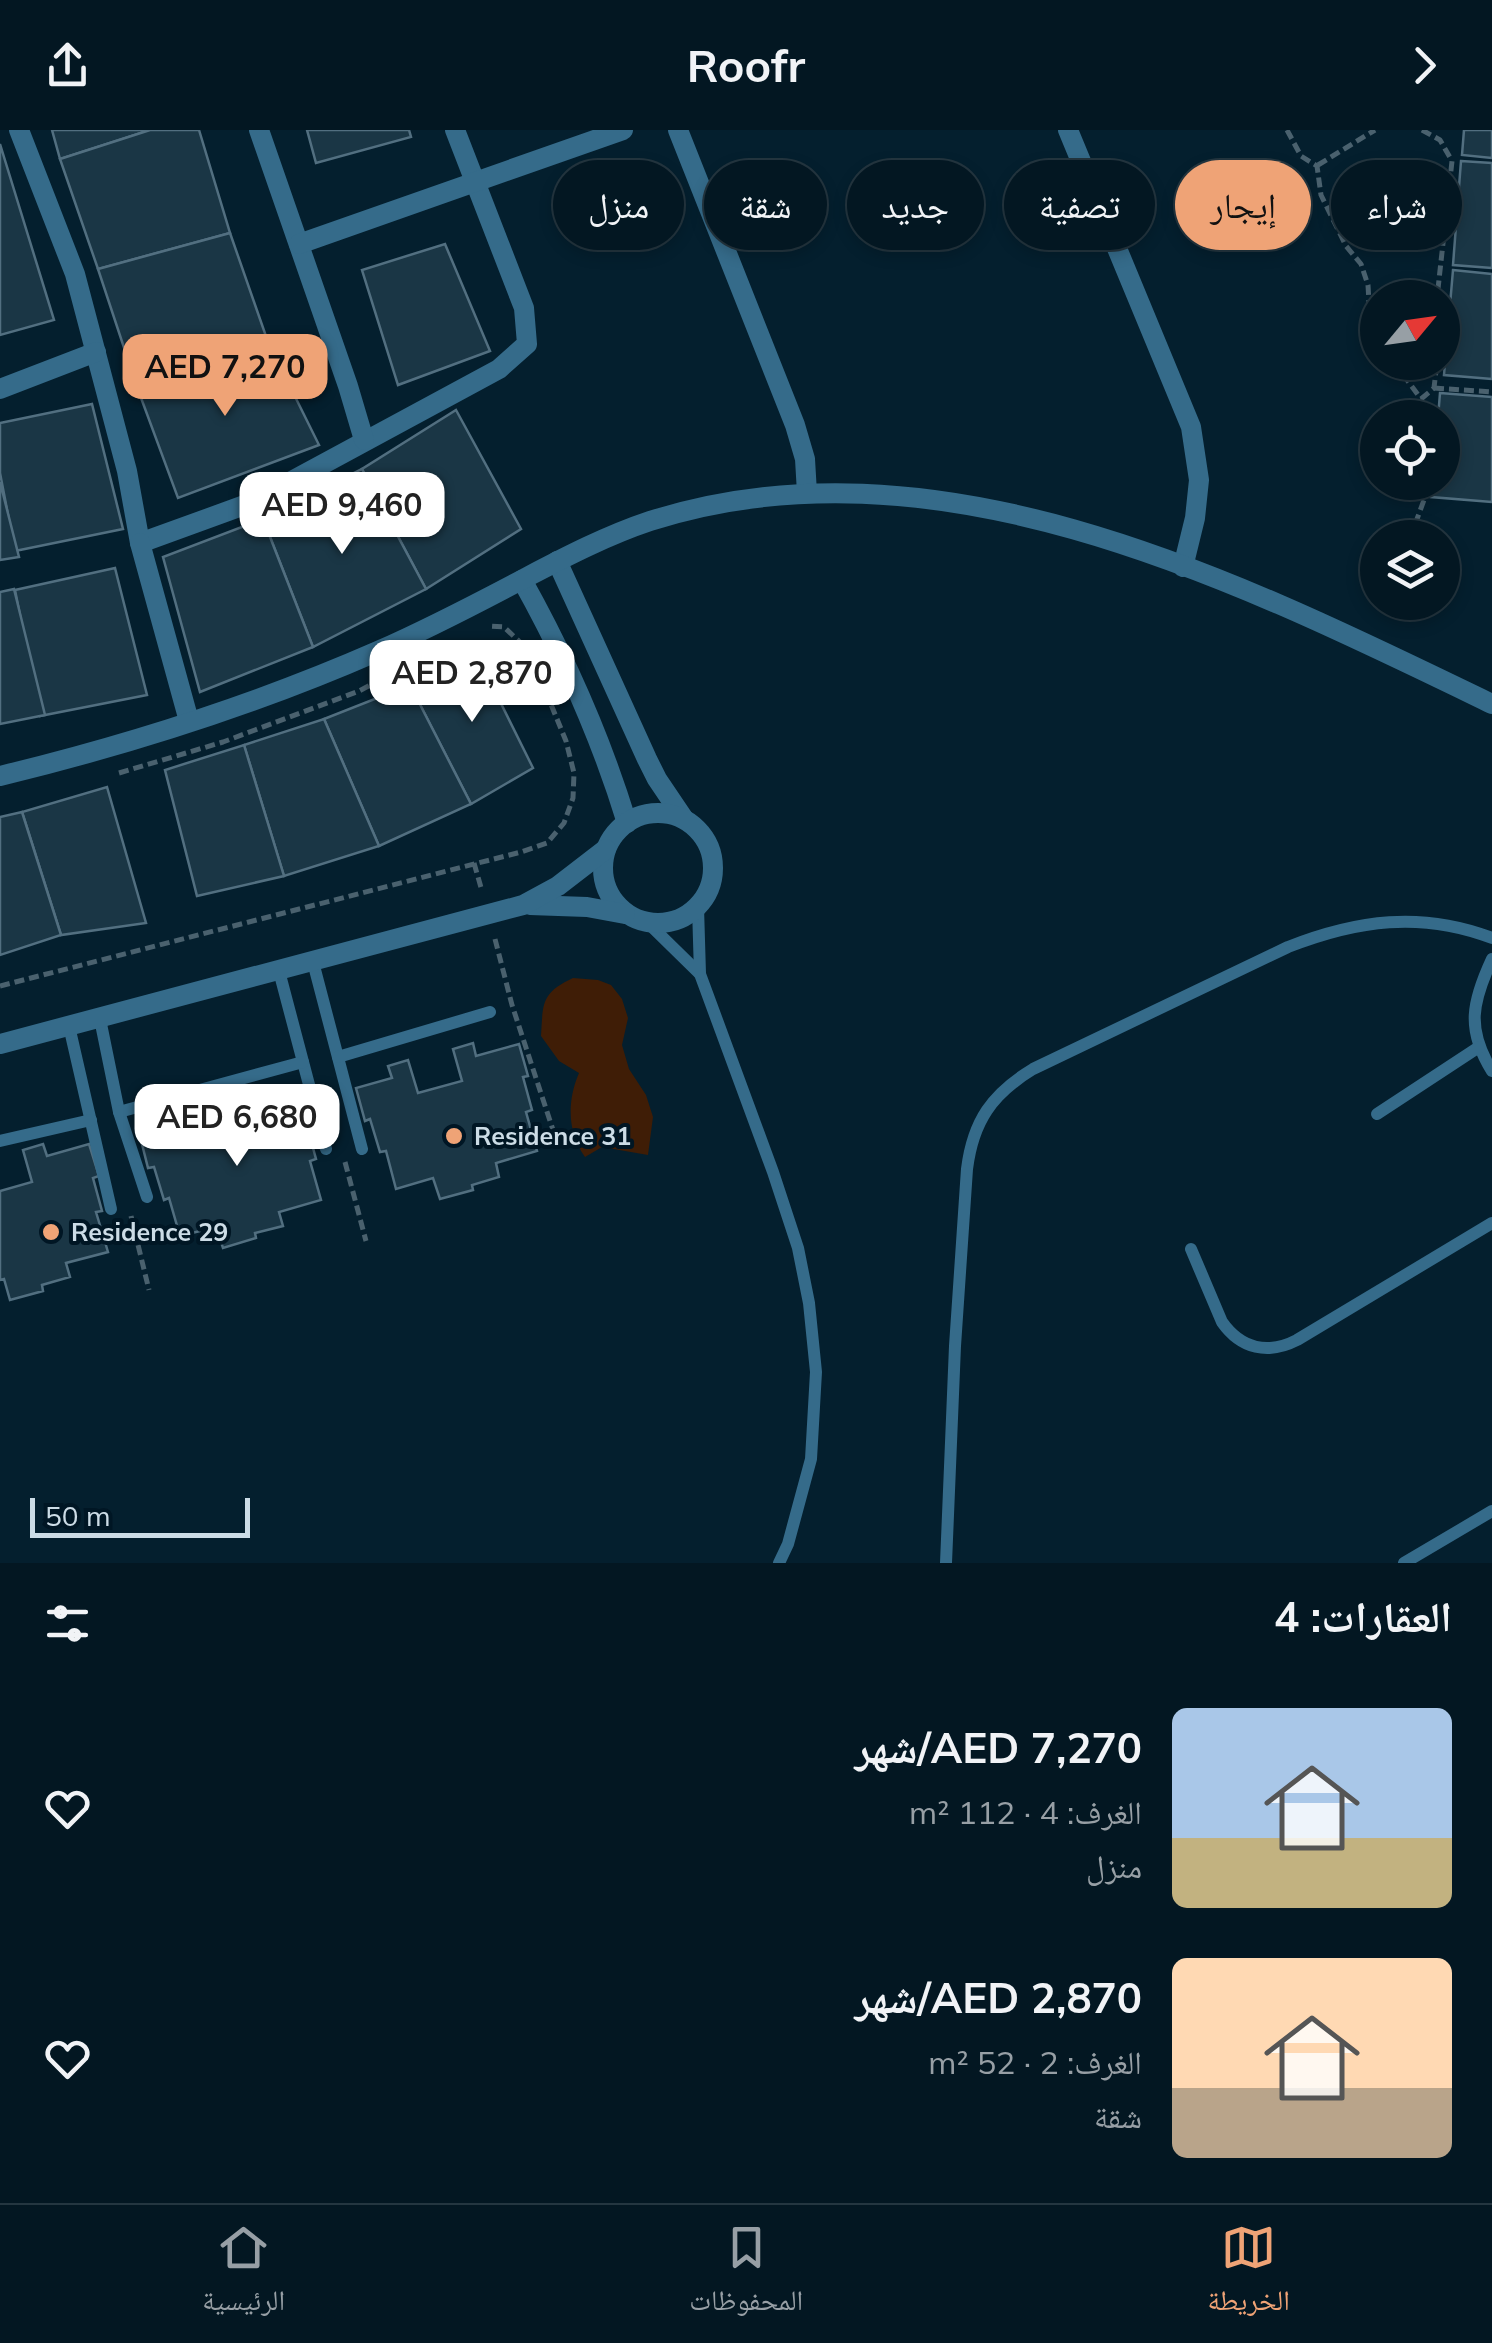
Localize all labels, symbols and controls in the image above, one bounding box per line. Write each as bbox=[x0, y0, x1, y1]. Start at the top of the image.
text: Roofr bbox=[687, 37, 805, 93]
icon: share bbox=[40, 38, 95, 93]
icon: forward bbox=[1397, 38, 1452, 93]
chip: منزل bbox=[553, 160, 684, 250]
chip: شقة bbox=[704, 160, 827, 250]
chip: جديد bbox=[847, 160, 984, 250]
chip: تصفية bbox=[1004, 160, 1155, 250]
chip: إيجار bbox=[1175, 160, 1311, 250]
chip: شراء bbox=[1331, 160, 1462, 250]
north arrow bbox=[1360, 280, 1460, 380]
map controls bbox=[1360, 280, 1460, 620]
pin: AED 7,270 bbox=[111, 334, 339, 419]
text: AED 7,270 bbox=[145, 346, 305, 386]
button: locate bbox=[1360, 400, 1460, 500]
pin: AED 9,460 bbox=[228, 472, 456, 557]
text: AED 9,460 bbox=[262, 484, 422, 524]
button: layers bbox=[1360, 520, 1460, 620]
pin: AED 2,870 bbox=[358, 640, 586, 725]
text: AED 2,870 bbox=[392, 652, 552, 692]
pin: AED 6,680 bbox=[123, 1084, 351, 1169]
text: AED 6,680 bbox=[157, 1096, 317, 1136]
place label: Residence 31 bbox=[474, 1120, 631, 1151]
marker: Residence 31 bbox=[443, 1125, 465, 1147]
place label: Residence 29 bbox=[71, 1216, 228, 1247]
marker: Residence 29 bbox=[40, 1221, 62, 1243]
scale bar bbox=[30, 1493, 250, 1538]
text: 50 m bbox=[45, 1498, 111, 1533]
text: العقارات: 4 bbox=[1274, 1590, 1452, 1643]
icon: filters bbox=[40, 1596, 95, 1651]
text: AED 7,270/شهر bbox=[855, 1721, 1142, 1774]
icon: home bbox=[1252, 1748, 1372, 1868]
icon: heart bbox=[40, 1781, 95, 1836]
text: الغرف: 4 · 112 m² bbox=[909, 1792, 1142, 1832]
text: منزل bbox=[1086, 1846, 1142, 1886]
text: AED 2,870/شهر bbox=[855, 1971, 1142, 2024]
icon: home bbox=[1252, 1998, 1372, 2118]
icon: heart bbox=[40, 2031, 95, 2086]
text: الغرف: 2 · 52 m² bbox=[928, 2042, 1142, 2082]
text: شقة bbox=[1094, 2096, 1142, 2136]
tab: الرئيسية bbox=[202, 2220, 285, 2328]
tab: المحفوظات bbox=[689, 2220, 803, 2328]
tab: الخريطة bbox=[1207, 2220, 1290, 2328]

